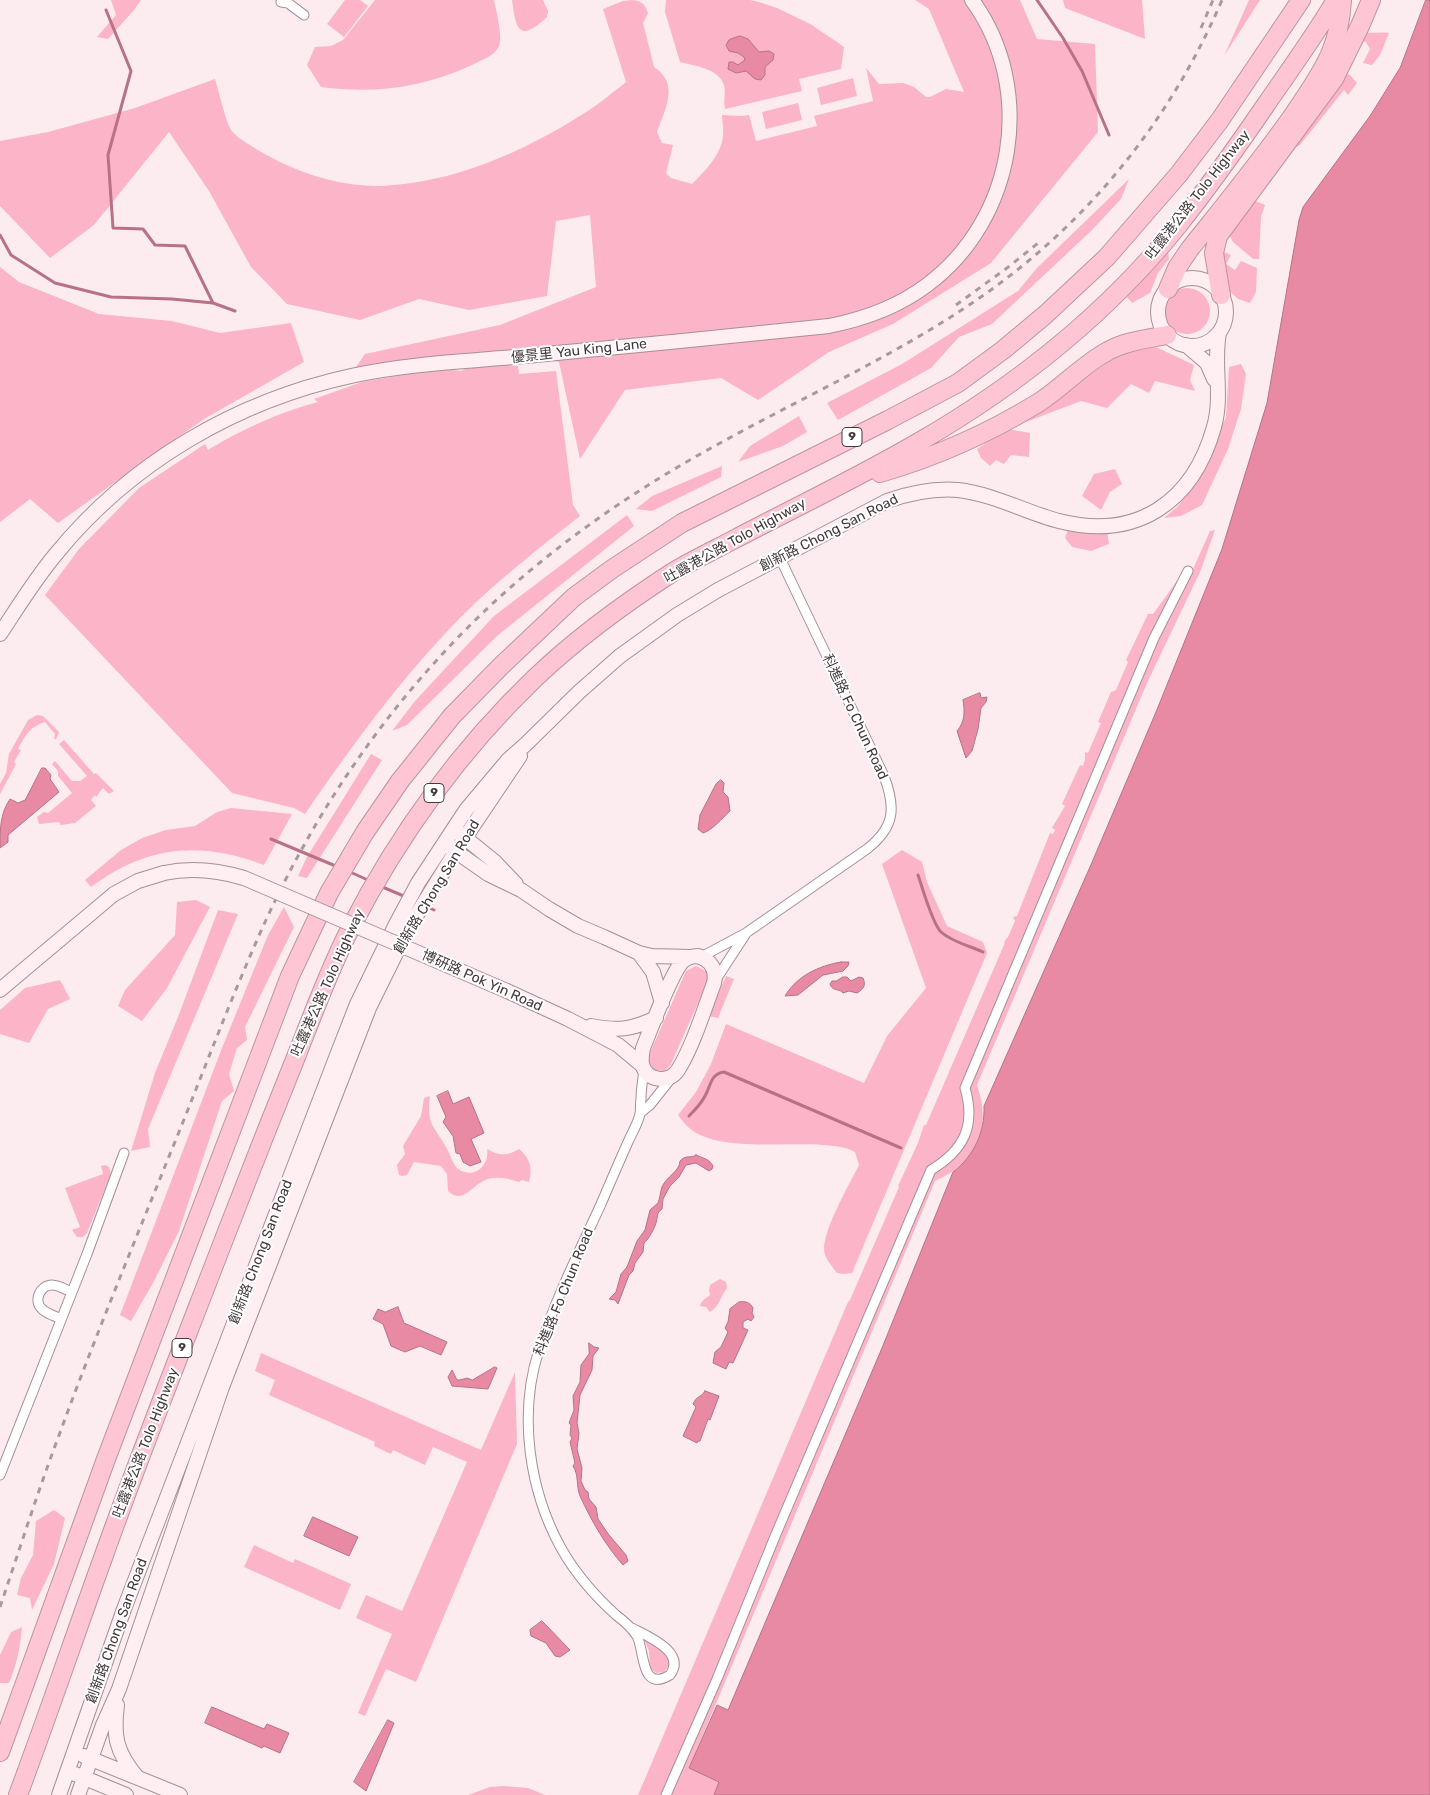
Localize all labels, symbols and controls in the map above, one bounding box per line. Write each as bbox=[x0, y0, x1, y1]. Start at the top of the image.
street label: 吐露港公路 Tolo Highway bbox=[1142, 127, 1254, 263]
street label: 優景里 Yau King Lane bbox=[510, 336, 648, 366]
road number: 9 bbox=[842, 428, 862, 447]
street label: 創新路 Chong San Road bbox=[757, 491, 901, 575]
street label: 吐露港公路 Tolo Highway bbox=[661, 495, 809, 587]
street label: 科進路 Fo Chun Road bbox=[819, 652, 891, 782]
road number: 9 bbox=[424, 784, 444, 802]
street label: 創新路 Chong San Road bbox=[390, 817, 484, 957]
street label: 吐露港公路 Tolo Highway bbox=[288, 907, 368, 1059]
street label: 博研路 Pok Yin Road bbox=[419, 947, 545, 1015]
street label: 創新路 Chong San Road bbox=[226, 1178, 296, 1326]
street label: 科進路 Fo Chun Road bbox=[531, 1226, 597, 1358]
road number: 9 bbox=[172, 1339, 192, 1358]
street label: 吐露港公路 Tolo Highway bbox=[110, 1365, 182, 1521]
street label: 創新路 Chong San Road bbox=[83, 1556, 151, 1706]

